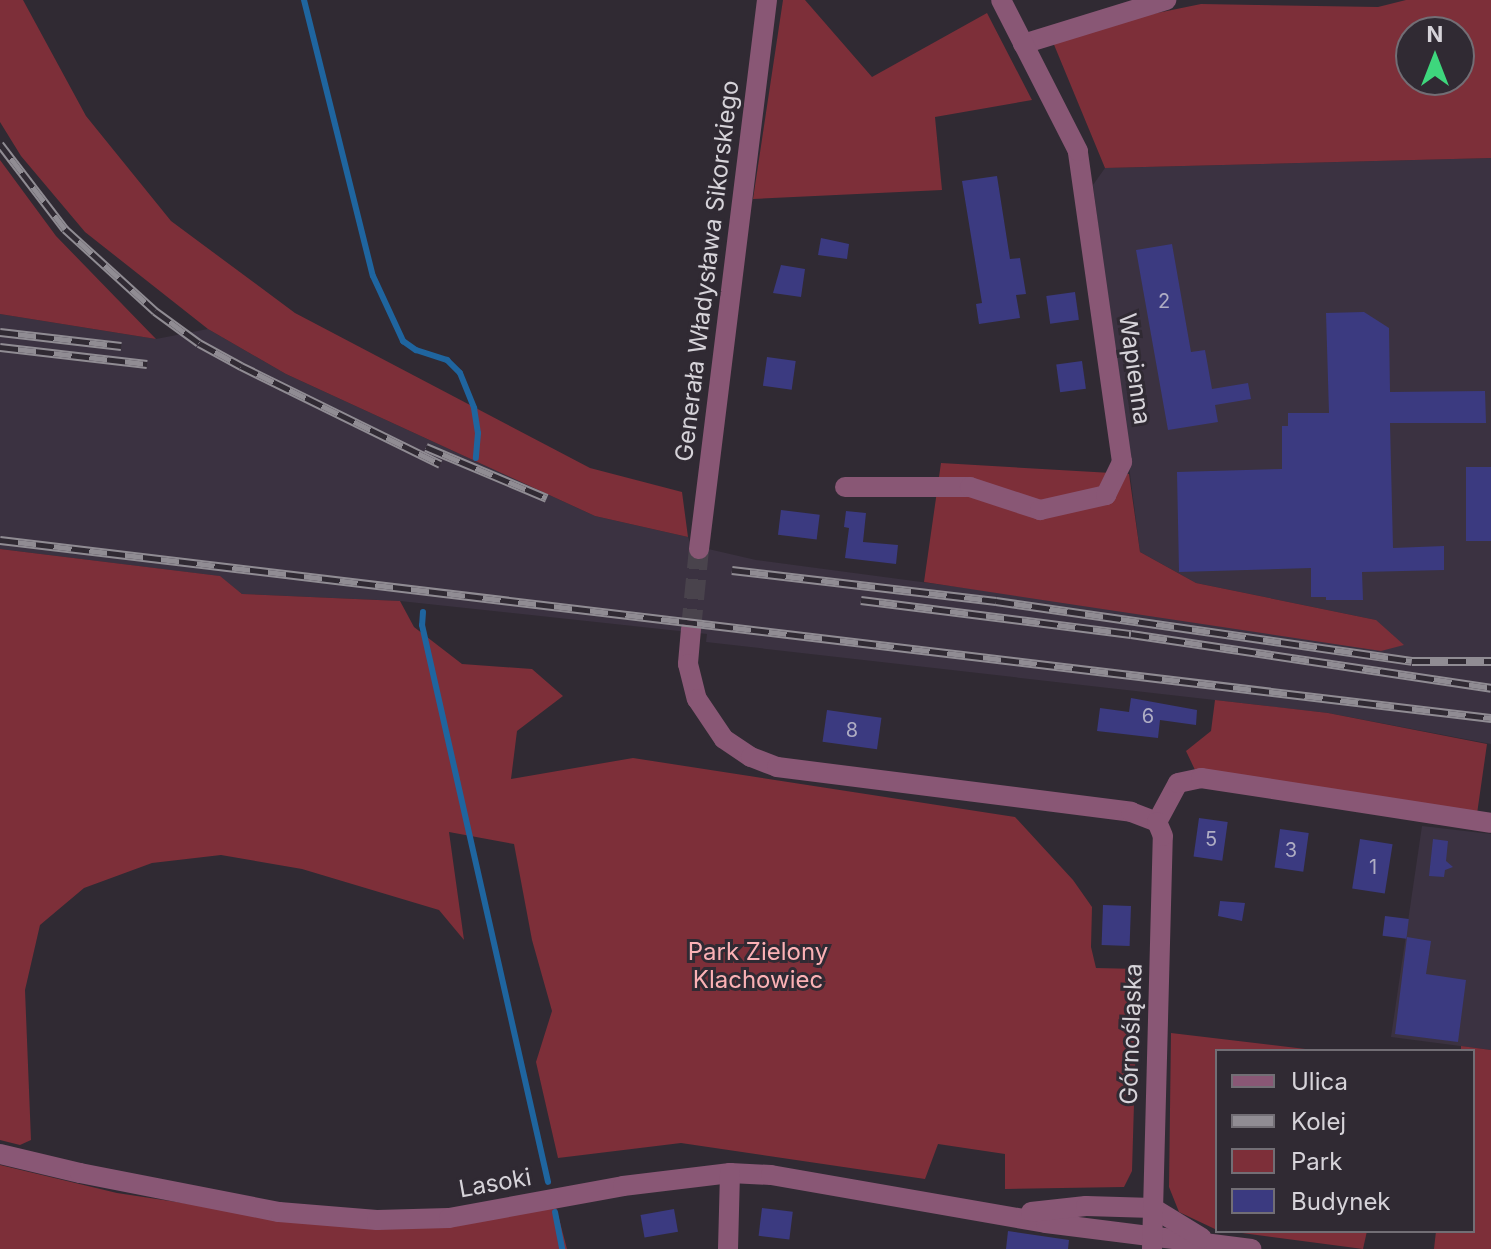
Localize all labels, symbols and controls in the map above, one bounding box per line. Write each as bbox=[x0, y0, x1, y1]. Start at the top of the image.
north arrow bbox=[1395, 16, 1475, 96]
text: N bbox=[1427, 21, 1443, 47]
street label: Generała Władysława Sikorskiego bbox=[669, 79, 745, 463]
house number: 2 bbox=[1158, 289, 1170, 313]
street label: Wapienna bbox=[1113, 311, 1157, 427]
house number: 6 bbox=[1142, 704, 1154, 728]
house number: 8 bbox=[846, 718, 858, 742]
house number: 5 bbox=[1205, 827, 1217, 851]
house number: 3 bbox=[1285, 838, 1297, 862]
house number: 1 bbox=[1369, 855, 1377, 879]
park label: Park Zielony Klachowiec bbox=[688, 938, 828, 994]
street label: Górnośląska bbox=[1114, 963, 1148, 1105]
legend bbox=[1215, 1049, 1475, 1233]
text: Ulica bbox=[1291, 1067, 1348, 1096]
text: Kolej bbox=[1291, 1107, 1346, 1136]
text: Park bbox=[1291, 1147, 1342, 1176]
street label: Lasoki bbox=[457, 1162, 533, 1204]
text: Budynek bbox=[1291, 1187, 1391, 1216]

